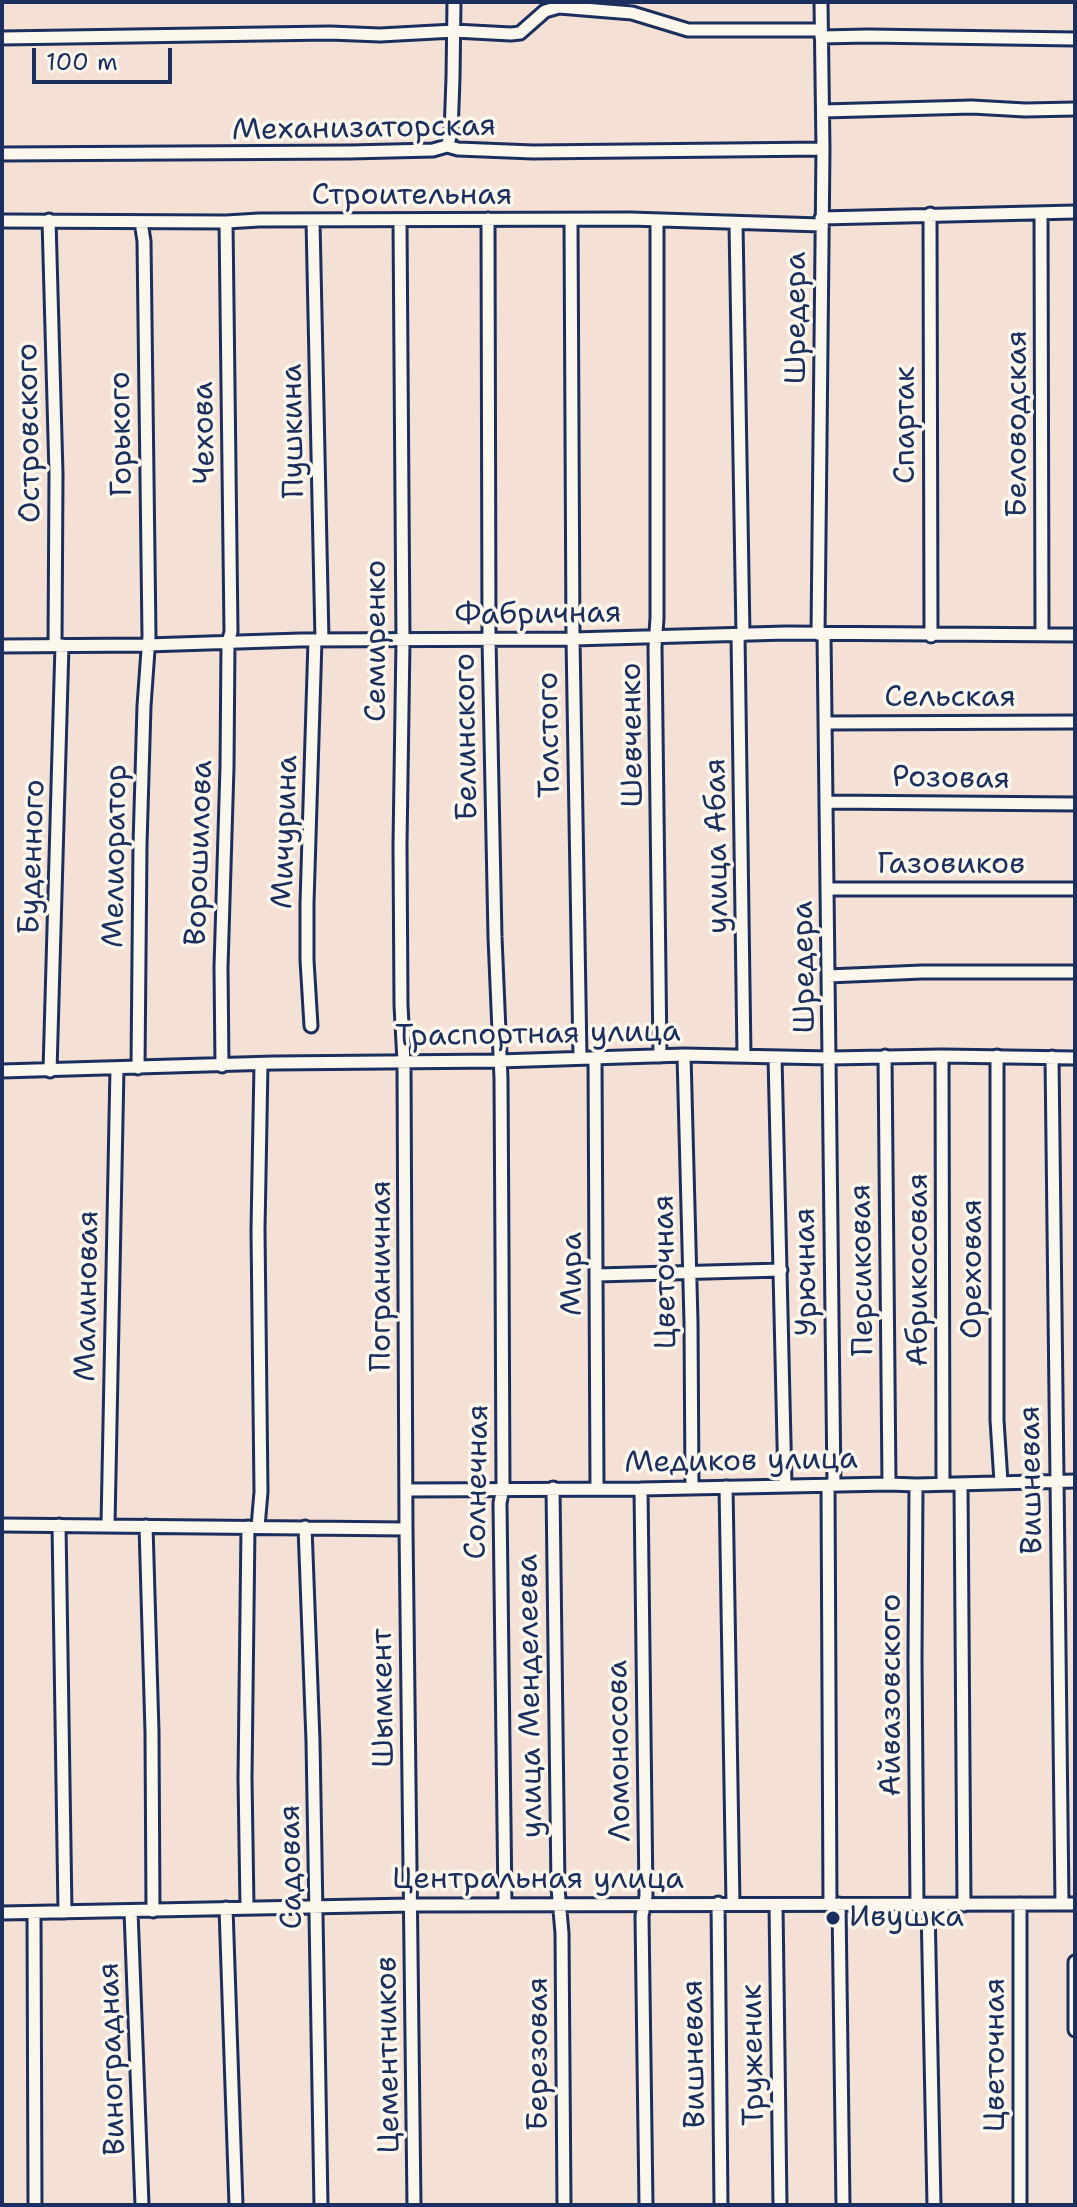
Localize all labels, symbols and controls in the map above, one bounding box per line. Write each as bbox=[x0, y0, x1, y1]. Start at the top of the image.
scale bar bbox=[36, 32, 176, 82]
text: 100 m bbox=[46, 46, 118, 78]
street label: Механизаторская bbox=[231, 109, 497, 149]
street label: Строительная bbox=[312, 178, 512, 214]
street label: Шредера bbox=[779, 252, 815, 384]
street label: Беловодская bbox=[1000, 330, 1036, 518]
street label: Островского bbox=[10, 343, 50, 523]
street label: Пушкина bbox=[275, 363, 313, 499]
street label: Спартак bbox=[888, 366, 924, 484]
street label: Горького bbox=[103, 371, 141, 497]
street label: Чехова bbox=[186, 381, 224, 485]
street label: Семиренко bbox=[359, 560, 395, 722]
street label: Фабричная bbox=[454, 596, 622, 634]
street label: Белинского bbox=[448, 653, 486, 821]
street label: Шевченко bbox=[614, 662, 652, 808]
street label: Толстого bbox=[531, 672, 569, 798]
street label: Сельская bbox=[884, 680, 1016, 716]
street label: Мичурина bbox=[265, 754, 307, 910]
street label: улица Абая bbox=[698, 758, 738, 934]
street label: Ворошилова bbox=[179, 760, 221, 946]
street label: Розовая bbox=[891, 760, 1011, 798]
street label: Мелиоратор bbox=[96, 764, 136, 948]
street label: Буденного bbox=[12, 779, 54, 935]
street label: Газовиков bbox=[877, 847, 1025, 883]
street label: Шредера bbox=[786, 900, 824, 1034]
street label: Траспортная улица bbox=[395, 1015, 681, 1055]
street label: Абрикосовая bbox=[901, 1173, 937, 1367]
street label: Пограничная bbox=[364, 1180, 400, 1372]
street label: Персиковая bbox=[844, 1184, 882, 1356]
street label: Цветочная bbox=[647, 1194, 685, 1350]
street label: Ореховая bbox=[955, 1199, 991, 1339]
street label: Урючная bbox=[788, 1207, 826, 1337]
street label: Малиновая bbox=[69, 1210, 107, 1382]
street label: Мира bbox=[555, 1232, 591, 1316]
street label: Солнечная bbox=[459, 1404, 497, 1560]
street label: Вишневая bbox=[1013, 1405, 1051, 1555]
street label: Медиков улица bbox=[624, 1442, 858, 1482]
street label: улица Менделеева bbox=[511, 1554, 551, 1838]
street label: Айвазовского bbox=[874, 1594, 910, 1796]
street label: Шымкент bbox=[365, 1628, 403, 1768]
street label: Ломоносова bbox=[600, 1660, 640, 1842]
street label: Садовая bbox=[273, 1804, 311, 1930]
street label: Центральная улица bbox=[392, 1862, 684, 1898]
place label: Ивушка bbox=[849, 1900, 964, 1936]
marker: Ивушка bbox=[824, 1909, 842, 1927]
street label: Цементников bbox=[369, 1956, 409, 2154]
street label: Виноградная bbox=[92, 1962, 134, 2156]
street label: Березовая bbox=[521, 1977, 557, 2131]
street label: Цветочная bbox=[978, 1978, 1014, 2132]
street label: Вишневая bbox=[676, 1979, 714, 2129]
street label: Труженик bbox=[735, 1984, 773, 2126]

